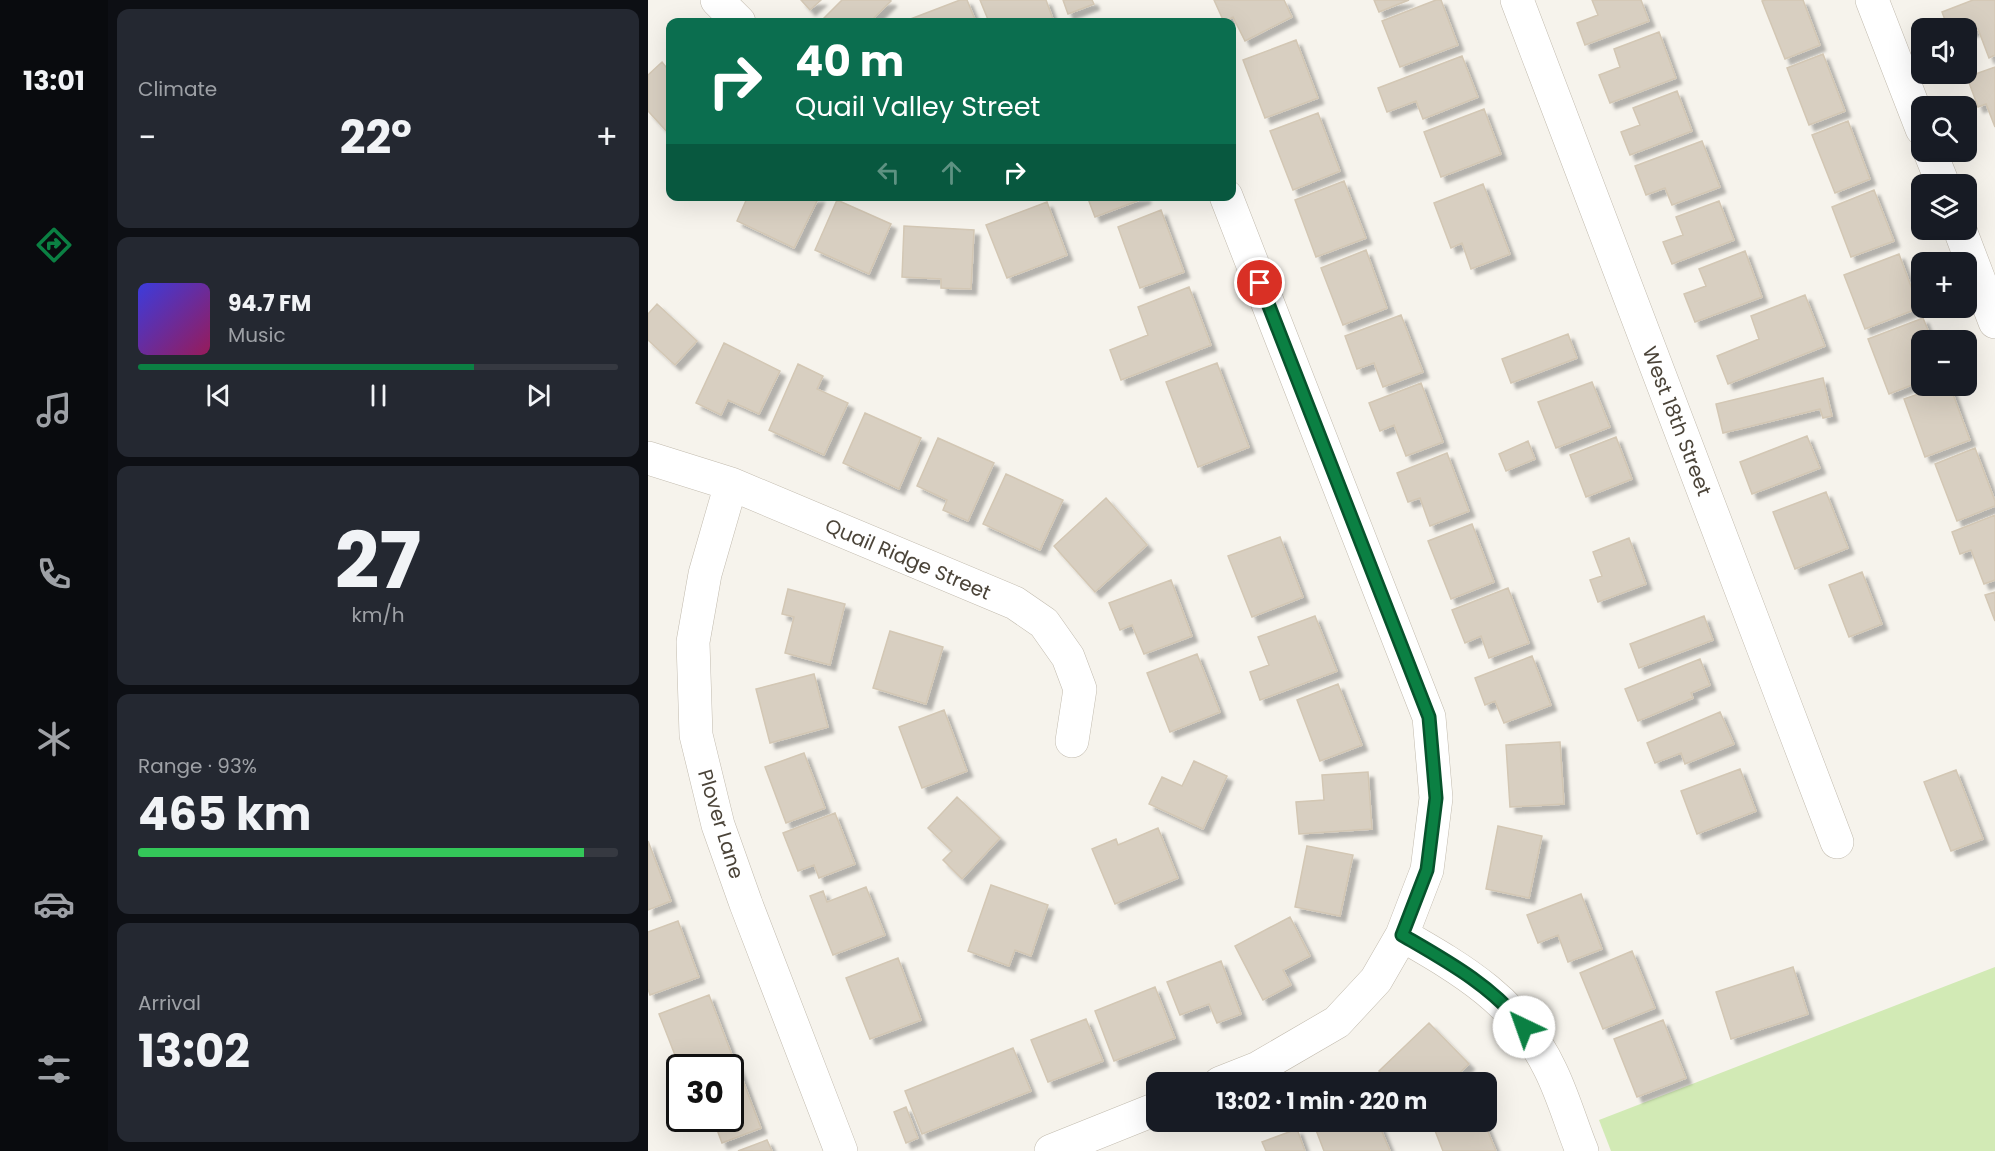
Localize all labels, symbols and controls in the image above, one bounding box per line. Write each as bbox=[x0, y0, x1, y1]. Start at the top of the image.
map controls bbox=[1911, 18, 1977, 396]
button: sound bbox=[1911, 18, 1977, 84]
text: 40 m bbox=[795, 32, 904, 91]
icon: right bbox=[696, 42, 774, 120]
text: 13:01 bbox=[23, 62, 85, 99]
text: Climate bbox=[138, 75, 217, 103]
text: Quail Valley Street bbox=[795, 88, 1040, 125]
button: search bbox=[1911, 96, 1977, 162]
text: 22° bbox=[340, 106, 412, 169]
text: − bbox=[138, 114, 156, 161]
text: + bbox=[595, 114, 618, 161]
icon: left bbox=[872, 156, 905, 189]
icon: ahead bbox=[935, 156, 968, 189]
icon: right bbox=[998, 156, 1031, 189]
button: layers bbox=[1911, 174, 1977, 240]
icon: directions bbox=[33, 224, 75, 266]
button: + bbox=[1911, 252, 1977, 318]
pin bbox=[1234, 257, 1285, 308]
icon: arrive bbox=[1243, 266, 1276, 299]
text: 94.7 FM bbox=[228, 288, 311, 319]
text: Music bbox=[228, 321, 286, 349]
button: − bbox=[1911, 330, 1977, 396]
street label: West 18th Street bbox=[1636, 342, 1718, 500]
icon: previous bbox=[202, 379, 235, 412]
icon: pause bbox=[362, 379, 395, 412]
icon: next bbox=[522, 379, 555, 412]
icon: music bbox=[33, 389, 75, 431]
text: 27 bbox=[335, 506, 421, 615]
street label: Quail Ridge Street bbox=[821, 511, 995, 607]
icon: phone bbox=[33, 553, 75, 595]
text: km/h bbox=[351, 601, 405, 629]
icon: climate bbox=[33, 718, 75, 760]
text: Range · 93% bbox=[138, 752, 257, 780]
street label: Plover Lane bbox=[691, 766, 751, 882]
text: 465 km bbox=[138, 783, 311, 846]
icon: car bbox=[33, 883, 75, 925]
text: Arrival bbox=[138, 989, 201, 1017]
position arrow bbox=[1492, 995, 1556, 1059]
text: 13:02 bbox=[138, 1020, 250, 1083]
icon: filters bbox=[33, 1048, 75, 1090]
speed limit sign: 30 bbox=[666, 1054, 744, 1132]
text: 13:02 · 1 min · 220 m bbox=[1216, 1086, 1427, 1117]

